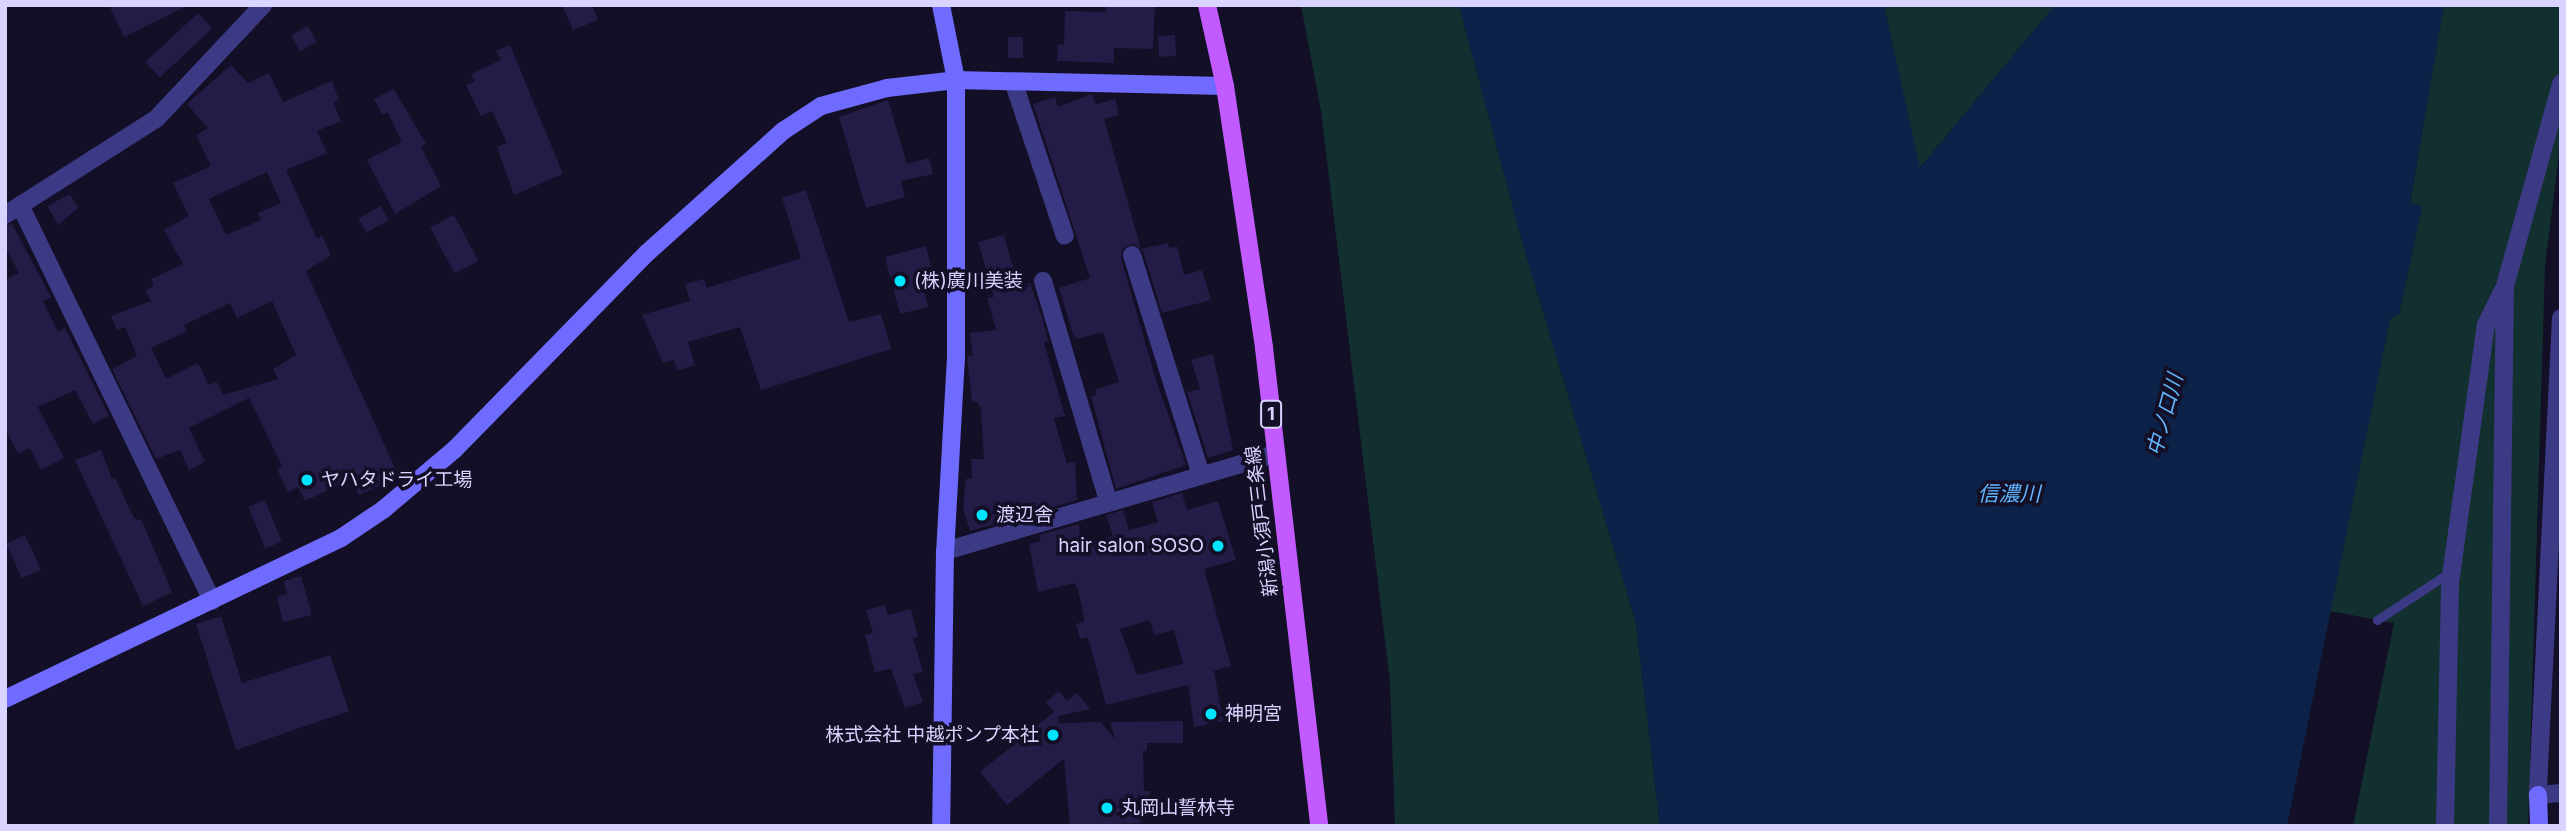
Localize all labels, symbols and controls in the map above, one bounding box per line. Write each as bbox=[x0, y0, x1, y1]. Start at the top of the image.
place label: (株)廣川美装 bbox=[914, 270, 1023, 292]
marker: (株)廣川美装 bbox=[892, 273, 908, 289]
water label: 中ノ口川 bbox=[2142, 371, 2188, 459]
road number: 1 bbox=[1259, 400, 1283, 428]
street label: 新潟小須戸三条線 bbox=[1241, 444, 1283, 598]
place label: ヤハタドライ工場 bbox=[321, 469, 473, 491]
marker: ヤハタドライ工場 bbox=[299, 472, 315, 488]
water label: 信濃川 bbox=[1978, 481, 2040, 507]
place label: 渡辺舎 bbox=[996, 504, 1053, 526]
marker: 渡辺舎 bbox=[974, 507, 990, 523]
place label: hair salon SOSO bbox=[1058, 535, 1204, 557]
marker: hair salon SOSO bbox=[1210, 538, 1226, 554]
place label: 神明宮 bbox=[1225, 703, 1282, 725]
marker: 神明宮 bbox=[1203, 706, 1219, 722]
place label: 株式会社 中越ポンプ本社 bbox=[825, 724, 1039, 746]
marker: 株式会社 中越ポンプ本社 bbox=[1045, 727, 1061, 743]
place label: 丸岡山誓林寺 bbox=[1121, 797, 1235, 819]
marker: 丸岡山誓林寺 bbox=[1099, 800, 1115, 816]

